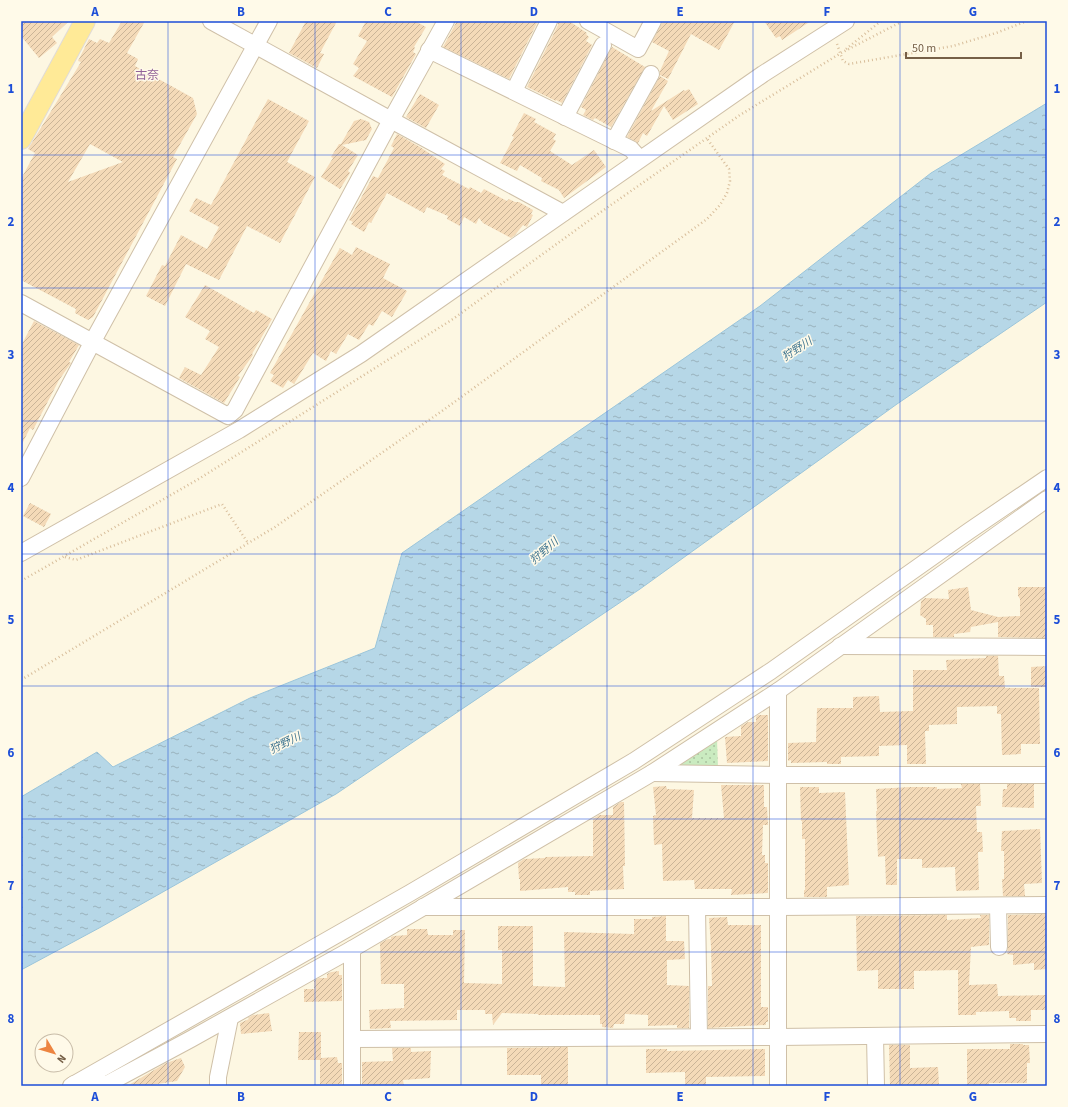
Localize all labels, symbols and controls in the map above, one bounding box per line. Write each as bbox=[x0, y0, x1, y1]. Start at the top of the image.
text: A bbox=[90, 3, 99, 21]
text: B bbox=[237, 3, 245, 21]
text: C bbox=[384, 3, 392, 21]
text: D bbox=[530, 3, 538, 21]
text: E bbox=[676, 3, 684, 21]
text: F bbox=[824, 3, 831, 21]
text: G bbox=[969, 3, 977, 21]
scale bar bbox=[906, 34, 1021, 60]
text: 50 m bbox=[912, 40, 936, 57]
district label: 古奈 bbox=[135, 67, 159, 84]
text: 1 bbox=[8, 80, 15, 98]
text: 1 bbox=[1054, 80, 1061, 98]
text: 2 bbox=[8, 213, 15, 231]
text: 2 bbox=[1054, 213, 1061, 231]
water label: 狩野川 bbox=[779, 333, 816, 364]
text: 3 bbox=[8, 346, 15, 364]
text: 3 bbox=[1054, 346, 1061, 364]
text: 4 bbox=[8, 479, 15, 497]
text: 4 bbox=[1054, 479, 1061, 497]
water label: 狩野川 bbox=[527, 534, 562, 567]
text: 5 bbox=[8, 611, 15, 629]
text: 5 bbox=[1054, 611, 1061, 629]
water label: 狩野川 bbox=[267, 729, 304, 757]
text: 6 bbox=[8, 744, 15, 762]
text: 6 bbox=[1054, 744, 1061, 762]
text: 7 bbox=[8, 877, 15, 895]
text: 7 bbox=[1054, 877, 1061, 895]
text: 8 bbox=[8, 1010, 15, 1028]
text: 8 bbox=[1054, 1010, 1061, 1028]
north arrow bbox=[34, 1033, 74, 1073]
text: N bbox=[53, 1051, 70, 1066]
text: A bbox=[90, 1088, 99, 1106]
text: B bbox=[237, 1088, 245, 1106]
text: C bbox=[384, 1088, 392, 1106]
text: D bbox=[530, 1088, 538, 1106]
text: E bbox=[676, 1088, 684, 1106]
text: F bbox=[824, 1088, 831, 1106]
text: G bbox=[969, 1088, 977, 1106]

